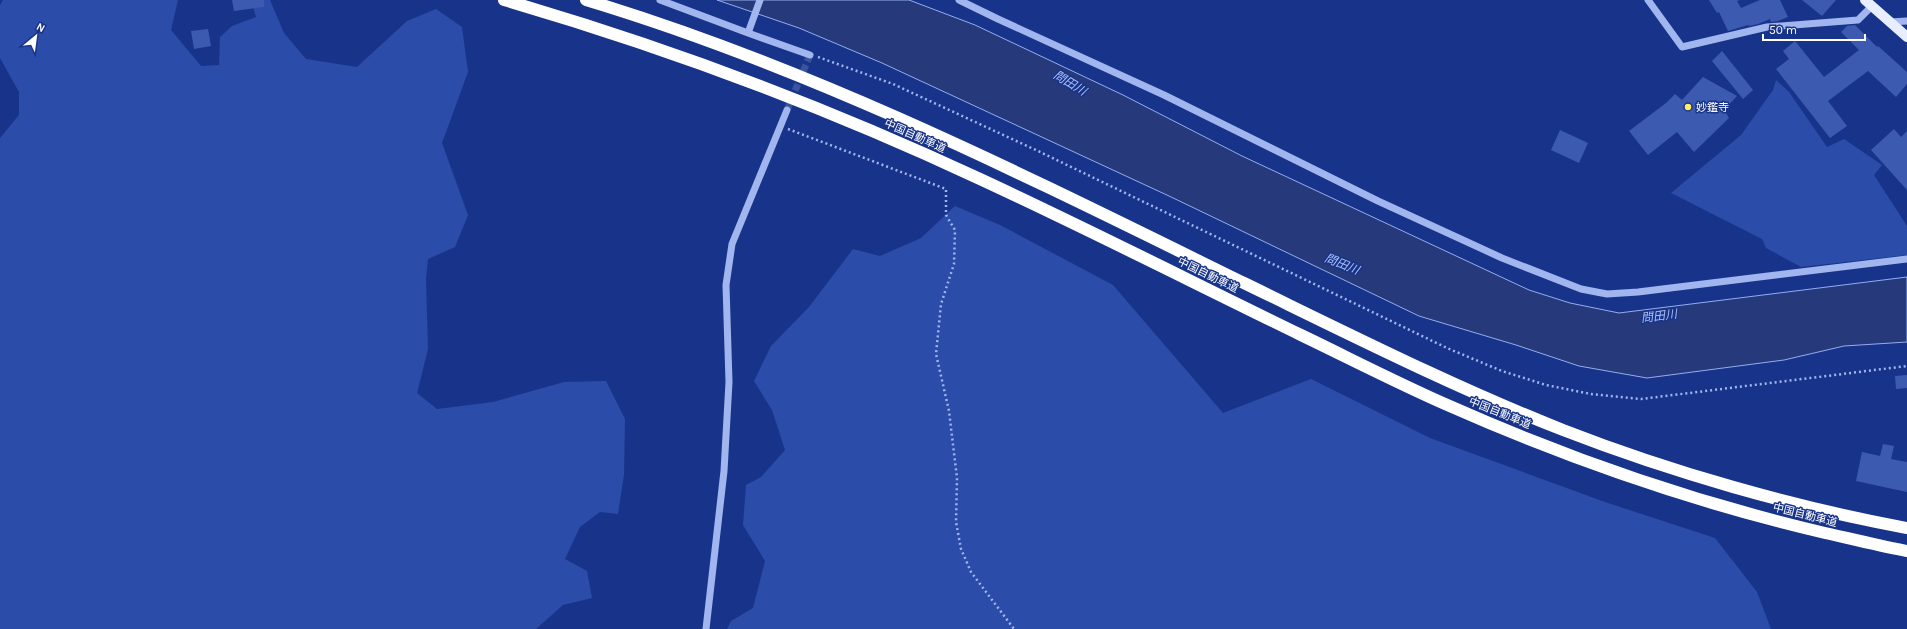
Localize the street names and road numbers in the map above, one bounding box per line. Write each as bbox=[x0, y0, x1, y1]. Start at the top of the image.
street label: 中国自動車道 bbox=[882, 117, 948, 155]
street label: 中国自動車道 bbox=[1175, 255, 1241, 295]
street label: 中国自動車道 bbox=[1467, 395, 1533, 431]
street label: 中国自動車道 bbox=[1771, 501, 1839, 529]

